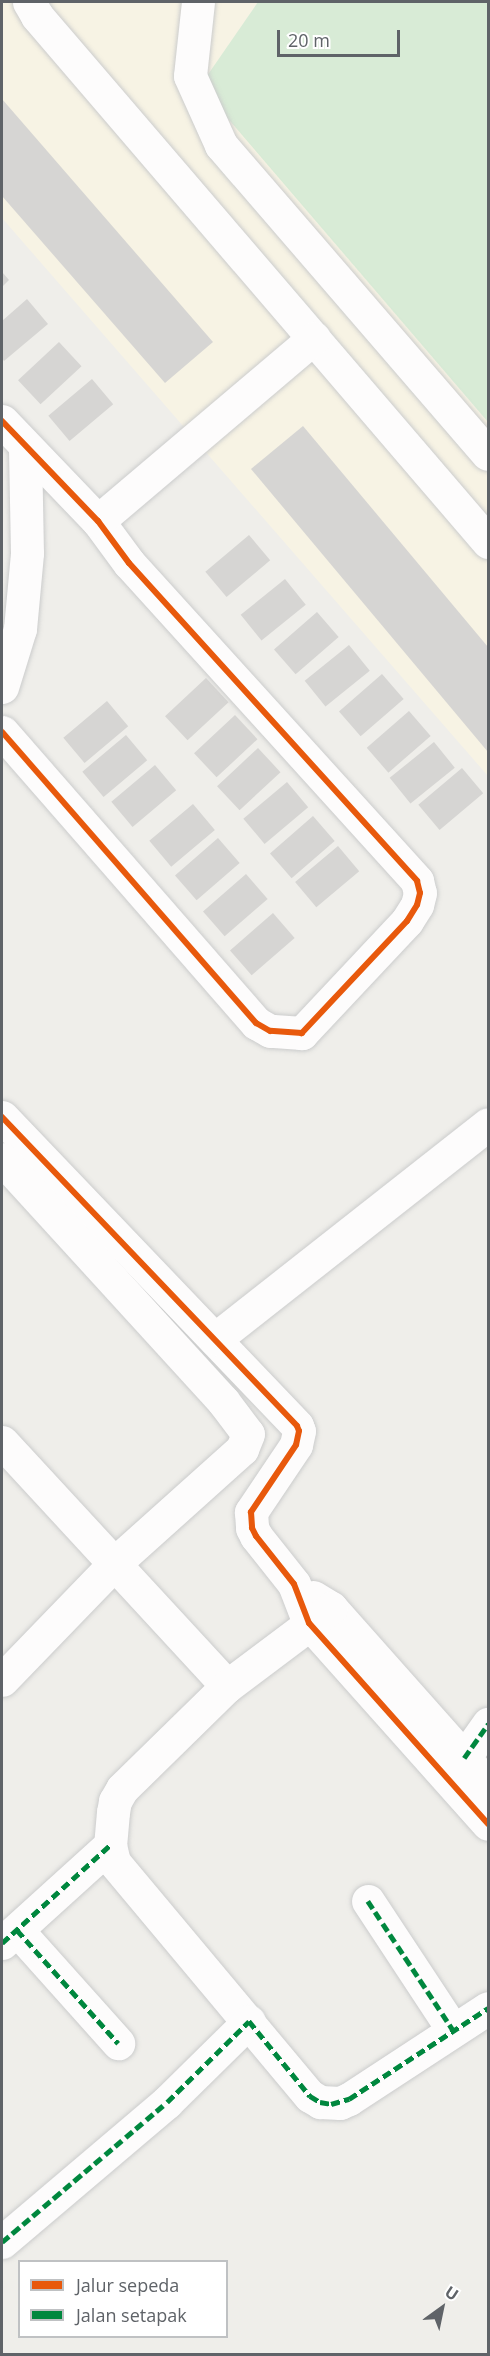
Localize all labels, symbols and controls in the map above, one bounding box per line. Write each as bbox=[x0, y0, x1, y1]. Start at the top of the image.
scale bar bbox=[280, 18, 403, 56]
text: 20 m bbox=[288, 28, 330, 52]
legend bbox=[18, 2260, 228, 2338]
text: Jalur sepeda bbox=[76, 2273, 179, 2297]
north arrow bbox=[412, 2278, 472, 2338]
text: U bbox=[441, 2280, 463, 2305]
text: Jalan setapak bbox=[76, 2303, 187, 2327]

